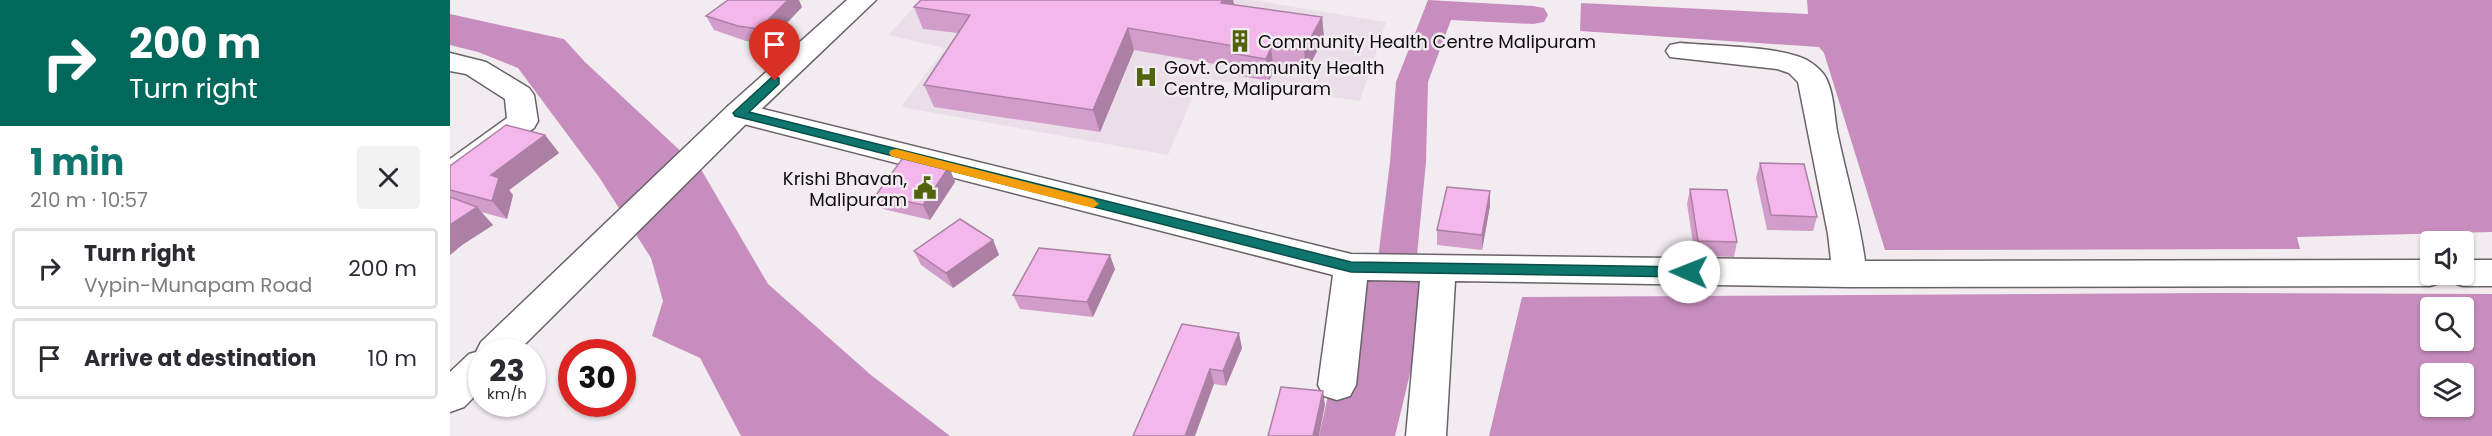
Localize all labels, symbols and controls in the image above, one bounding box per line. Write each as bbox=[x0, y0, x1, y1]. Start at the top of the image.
text: 200 m bbox=[129, 14, 261, 73]
pin bbox=[749, 19, 800, 81]
icon: right bbox=[30, 24, 108, 102]
icon: arrive bbox=[758, 28, 791, 61]
building icon: Community Health Centre Malipuram bbox=[1227, 28, 1253, 54]
place label: Community Health Centre Malipuram bbox=[1258, 29, 1596, 54]
place label: Govt. Community Health Centre, Malipuram bbox=[1164, 55, 1385, 101]
hospital icon: Govt. Community Health Centre, Malipuram bbox=[1133, 64, 1159, 90]
text: Turn right bbox=[129, 70, 258, 107]
text: 1 min bbox=[30, 137, 124, 188]
button: close bbox=[357, 146, 420, 209]
place label: Krishi Bhavan, Malipuram bbox=[783, 166, 907, 212]
public building icon: Krishi Bhavan, Malipuram bbox=[912, 175, 938, 201]
text: 210 m · 10:57 bbox=[30, 186, 148, 214]
map controls bbox=[2420, 231, 2474, 417]
button: sound bbox=[2420, 231, 2474, 285]
text: Turn right bbox=[84, 238, 195, 269]
position arrow bbox=[1657, 240, 1721, 304]
icon: right bbox=[33, 252, 66, 285]
text: 200 m bbox=[348, 253, 417, 284]
text: Vypin-Munapam Road bbox=[84, 271, 312, 299]
button: search bbox=[2420, 297, 2474, 351]
speed limit sign: 30 bbox=[558, 339, 636, 417]
icon: arrive bbox=[33, 342, 66, 375]
text: Arrive at destination bbox=[84, 343, 316, 374]
text: 10 m bbox=[368, 343, 417, 374]
text: 23 bbox=[489, 349, 525, 392]
button: layers bbox=[2420, 363, 2474, 417]
text: km/h bbox=[487, 383, 527, 404]

